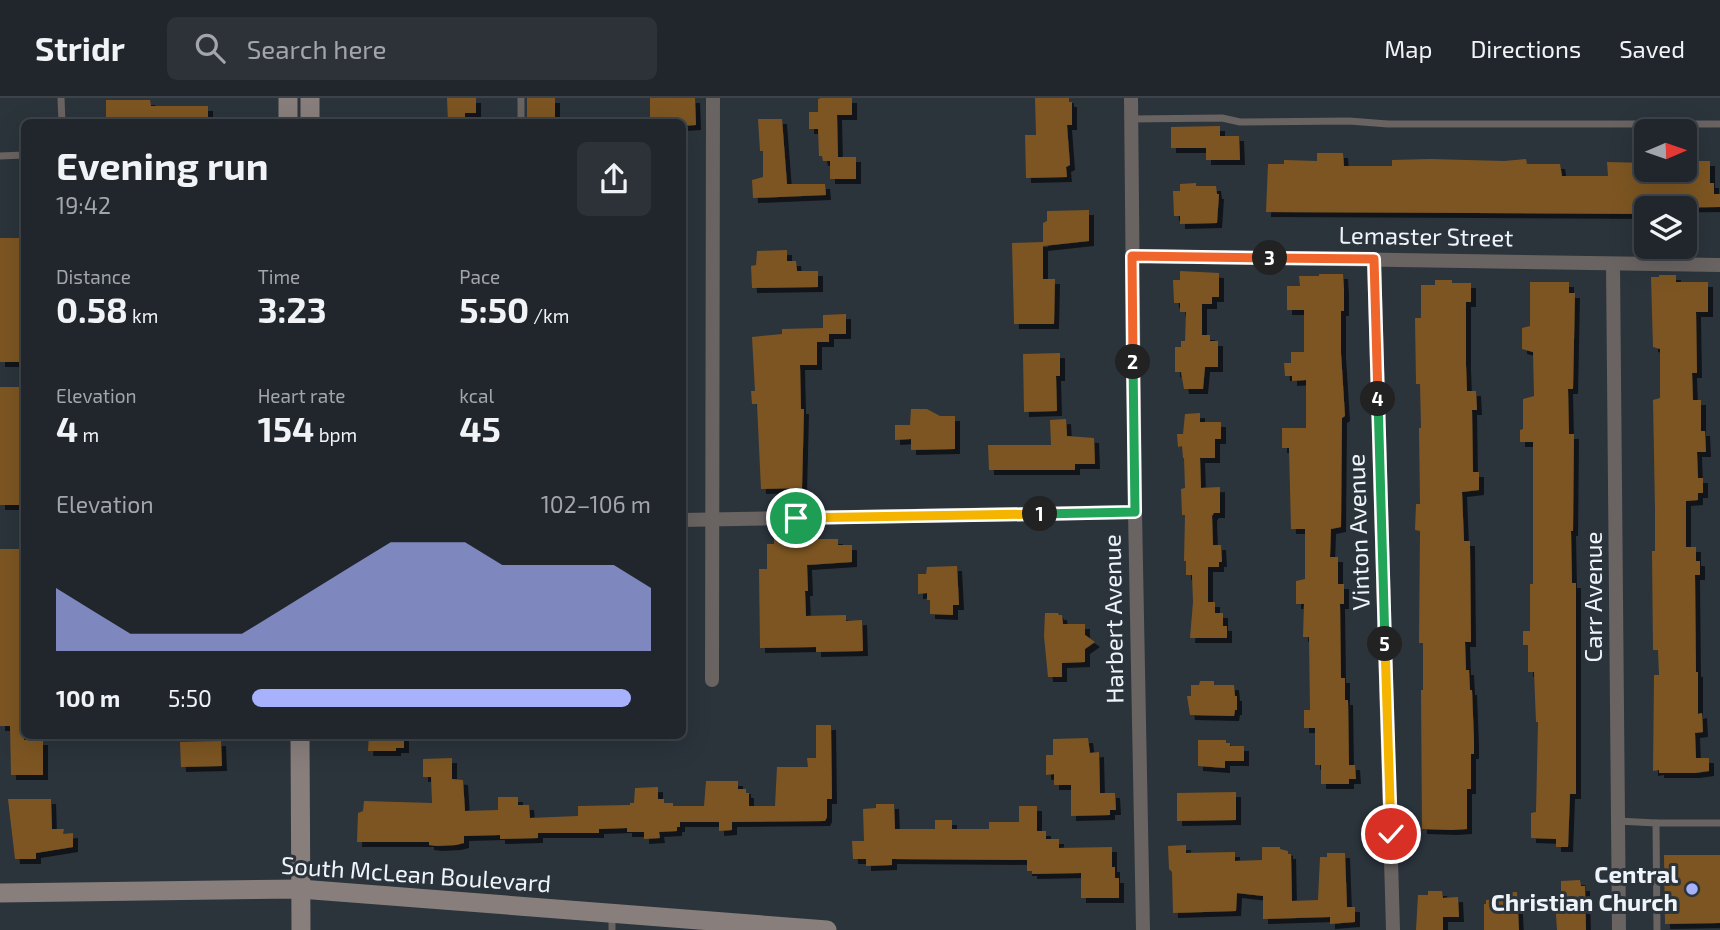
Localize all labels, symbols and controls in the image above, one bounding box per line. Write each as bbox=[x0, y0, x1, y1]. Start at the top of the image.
search box bbox=[167, 17, 657, 80]
text: Stridr bbox=[35, 28, 125, 68]
icon: search bbox=[191, 29, 229, 67]
text: Search here bbox=[247, 33, 386, 64]
text: Map bbox=[1384, 34, 1432, 63]
text: Directions bbox=[1470, 34, 1581, 63]
text: Saved bbox=[1619, 34, 1685, 63]
north arrow bbox=[1634, 119, 1698, 182]
map controls bbox=[1634, 119, 1697, 259]
text: Evening run bbox=[56, 142, 269, 188]
button: share bbox=[577, 142, 651, 216]
text: 19:42 bbox=[56, 191, 111, 219]
button: layers bbox=[1634, 196, 1697, 259]
street label: Lemaster Street bbox=[1338, 219, 1514, 252]
pin: 3 bbox=[1252, 240, 1288, 276]
text: 3 bbox=[1264, 246, 1275, 269]
text: Distance bbox=[56, 265, 131, 288]
text: Time bbox=[258, 265, 300, 288]
text: Pace bbox=[459, 265, 500, 288]
text: 0.58 bbox=[56, 288, 128, 330]
text: 3:23 bbox=[258, 288, 327, 330]
text: 5:50 bbox=[459, 288, 529, 330]
text: km bbox=[128, 304, 158, 327]
text: /km bbox=[529, 304, 569, 327]
pin: 2 bbox=[1116, 344, 1150, 380]
text: 2 bbox=[1127, 350, 1138, 373]
pin: 4 bbox=[1360, 382, 1396, 416]
text: Elevation bbox=[56, 384, 137, 407]
text: Heart rate bbox=[258, 384, 346, 407]
text: kcal bbox=[459, 384, 494, 407]
text: 4 bbox=[1371, 387, 1384, 410]
text: 4 bbox=[56, 407, 78, 449]
text: 154 bbox=[258, 407, 314, 449]
text: 45 bbox=[459, 407, 501, 449]
text: m bbox=[78, 423, 99, 446]
text: bpm bbox=[314, 423, 357, 446]
street label: Vinton Avenue bbox=[1340, 453, 1375, 611]
pin bbox=[766, 488, 826, 548]
text: Elevation bbox=[56, 490, 154, 518]
text: 102–106 m bbox=[541, 490, 651, 518]
pin: 1 bbox=[1023, 496, 1058, 532]
icon: arrive bbox=[777, 499, 815, 537]
text: 1 bbox=[1035, 502, 1044, 525]
street label: Carr Avenue bbox=[1578, 532, 1607, 662]
street label: Harbert Avenue bbox=[1097, 534, 1128, 704]
pin: 5 bbox=[1368, 626, 1402, 662]
text: 5 bbox=[1379, 632, 1390, 655]
text: 100 m bbox=[56, 684, 120, 712]
text: 5:50 bbox=[168, 684, 212, 712]
pin bbox=[1361, 804, 1421, 864]
icon: check bbox=[1372, 815, 1410, 853]
street label: South McLean Boulevard bbox=[280, 850, 552, 897]
place label: Central Christian Church bbox=[1491, 859, 1678, 916]
marker: Central Christian Church bbox=[1684, 881, 1700, 897]

